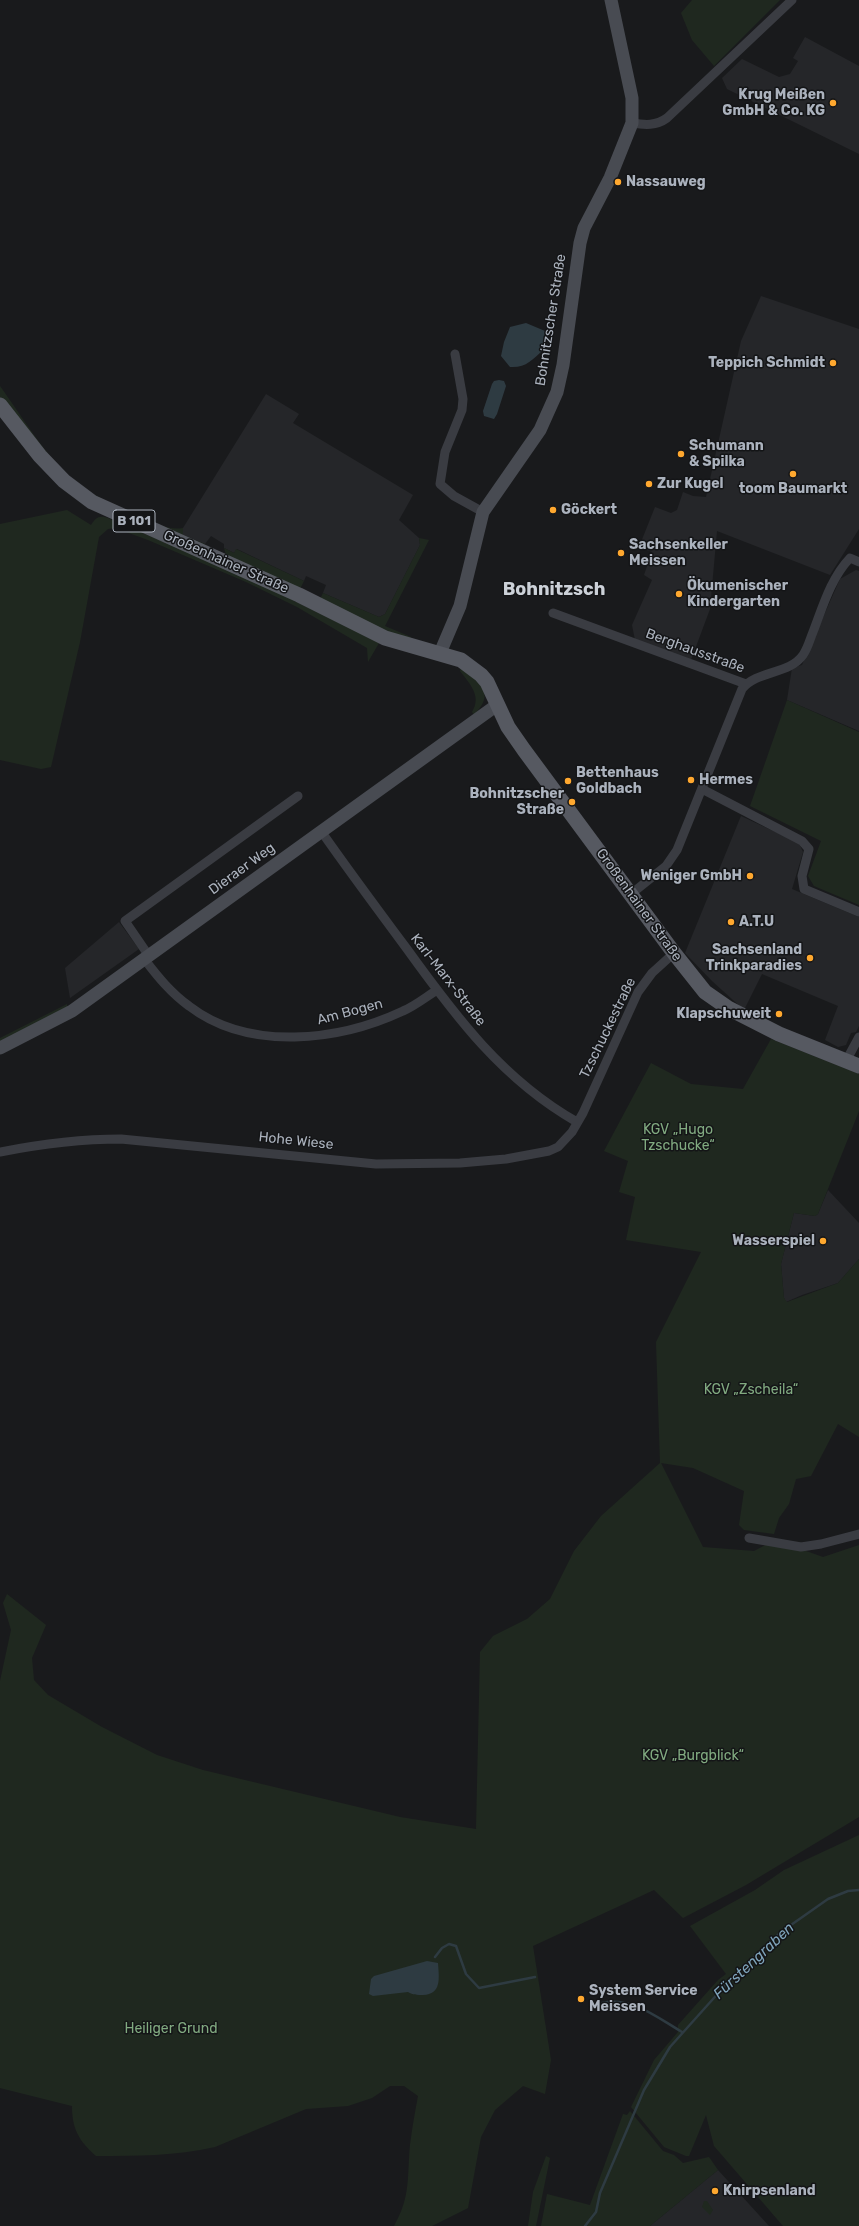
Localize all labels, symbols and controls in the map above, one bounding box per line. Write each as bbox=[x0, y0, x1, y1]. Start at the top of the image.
place label: Krug Meißen GmbH & Co. KG bbox=[722, 87, 825, 120]
marker: Krug Meißen GmbH & Co. KG bbox=[828, 98, 838, 108]
place label: Nassauweg bbox=[626, 174, 706, 190]
marker: Nassauweg bbox=[613, 177, 623, 187]
street label: Bohnitzscher Straße bbox=[532, 253, 570, 387]
place label: Teppich Schmidt bbox=[708, 355, 825, 371]
marker: Teppich Schmidt bbox=[828, 358, 838, 368]
place label: Schumann & Spilka bbox=[689, 438, 764, 470]
marker: Schumann & Spilka bbox=[676, 449, 686, 459]
marker: toom Baumarkt bbox=[788, 469, 798, 479]
place label: Zur Kugel bbox=[657, 476, 723, 492]
marker: Zur Kugel bbox=[644, 479, 654, 489]
place label: toom Baumarkt bbox=[739, 481, 847, 497]
place label: Göckert bbox=[561, 502, 617, 518]
marker: Göckert bbox=[548, 505, 558, 515]
road number: B 101 bbox=[113, 510, 155, 532]
street label: Großenhainer Straße bbox=[161, 527, 291, 597]
place label: Sachsenkeller Meissen bbox=[629, 537, 728, 570]
marker: Sachsenkeller Meissen bbox=[616, 548, 626, 558]
place label: Ökumenischer Kindergarten bbox=[687, 578, 788, 610]
district label: Bohnitzsch bbox=[503, 579, 605, 601]
marker: Ökumenischer Kindergarten bbox=[674, 589, 684, 599]
street label: Berghausstraße bbox=[643, 625, 747, 677]
place label: Bettenhaus Goldbach bbox=[576, 765, 659, 798]
place label: Hermes bbox=[699, 772, 753, 788]
marker: Hermes bbox=[686, 775, 696, 785]
marker: Bettenhaus Goldbach bbox=[563, 776, 573, 786]
place label: Bohnitzscher Straße bbox=[469, 786, 564, 818]
marker: Bohnitzscher Straße bbox=[567, 797, 577, 807]
street label: Dieraer Weg bbox=[206, 839, 278, 899]
street label: Großenhainer Straße bbox=[592, 845, 686, 965]
place label: Weniger GmbH bbox=[641, 868, 742, 884]
marker: Weniger GmbH bbox=[745, 871, 755, 881]
place label: A.T.U bbox=[739, 914, 774, 930]
marker: A.T.U bbox=[726, 917, 736, 927]
street label: Karl-Marx-Straße bbox=[407, 931, 489, 1029]
place label: Sachsenland Trinkparadies bbox=[706, 942, 802, 974]
marker: Sachsenland Trinkparadies bbox=[805, 953, 815, 963]
street label: Tzschuckestraße bbox=[576, 975, 640, 1081]
street label: Am Bogen bbox=[315, 995, 385, 1029]
place label: Klapschuweit bbox=[676, 1006, 771, 1022]
marker: Klapschuweit bbox=[774, 1009, 784, 1019]
park label: KGV „Hugo Tzschucke“ bbox=[641, 1122, 715, 1154]
street label: Hohe Wiese bbox=[258, 1129, 334, 1153]
place label: Wasserspiel bbox=[732, 1233, 815, 1249]
marker: Wasserspiel bbox=[818, 1236, 828, 1246]
park label: KGV „Zscheila“ bbox=[704, 1382, 798, 1398]
park label: KGV „Burgblick“ bbox=[642, 1748, 744, 1764]
water label: Fürstengraben bbox=[710, 1919, 798, 2003]
place label: System Service Meissen bbox=[589, 1983, 698, 2016]
marker: System Service Meissen bbox=[576, 1994, 586, 2004]
park label: Heiliger Grund bbox=[124, 2021, 218, 2037]
place label: Knirpsenland bbox=[723, 2183, 816, 2199]
marker: Knirpsenland bbox=[710, 2186, 720, 2196]

